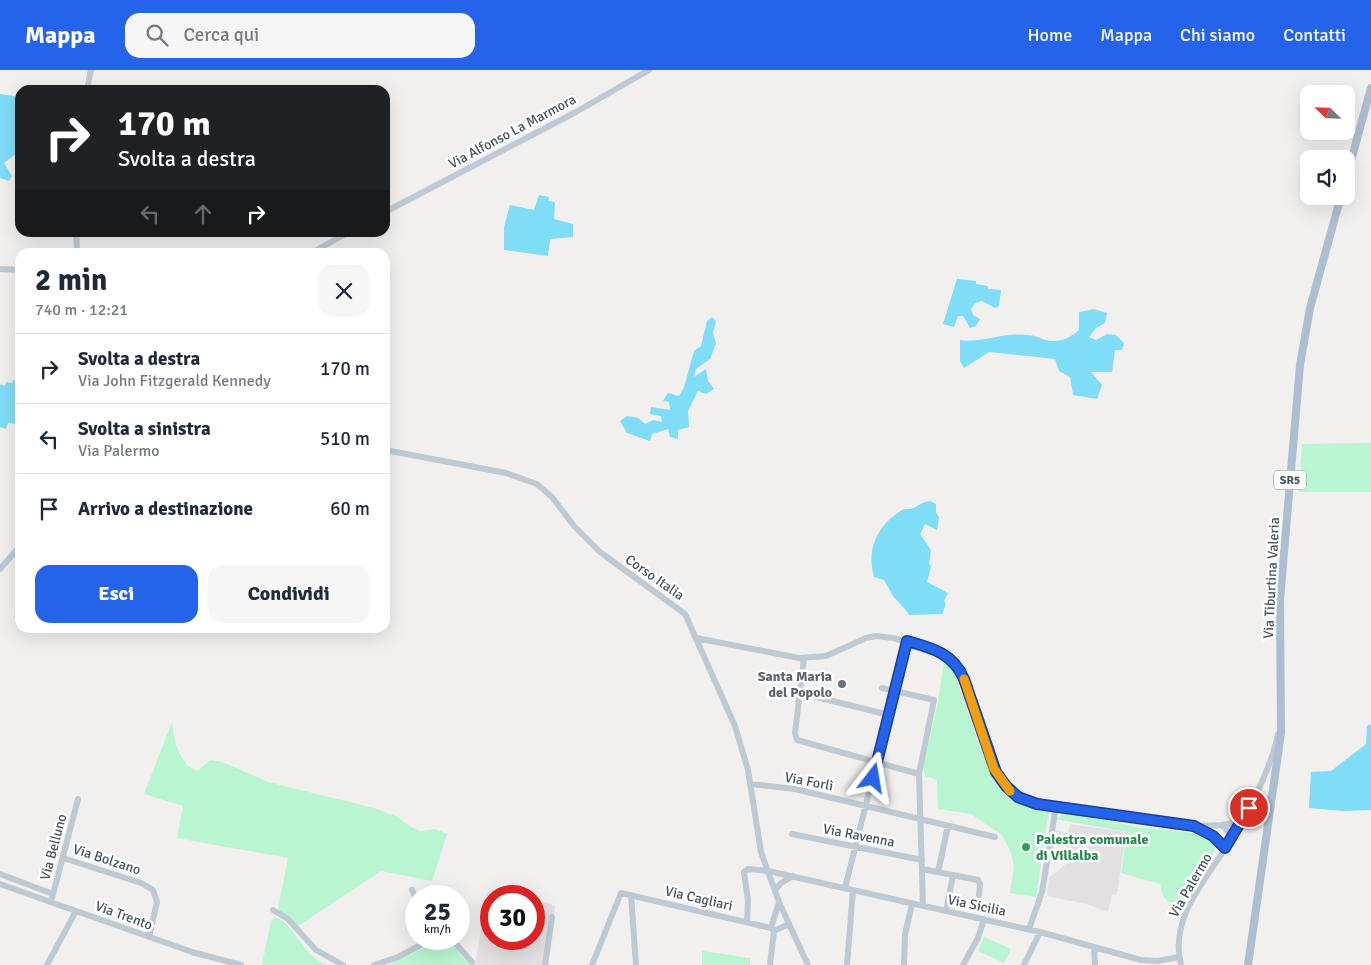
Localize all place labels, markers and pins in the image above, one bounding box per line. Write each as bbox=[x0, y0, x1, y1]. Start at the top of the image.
place label: Santa Maria del Popolo bbox=[758, 668, 832, 701]
marker: Santa Maria del Popolo bbox=[836, 678, 848, 690]
pin bbox=[1228, 787, 1270, 829]
place label: Palestra comunale di Villalba bbox=[1036, 831, 1148, 864]
marker: Palestra comunale di Villalba bbox=[1020, 841, 1032, 853]

